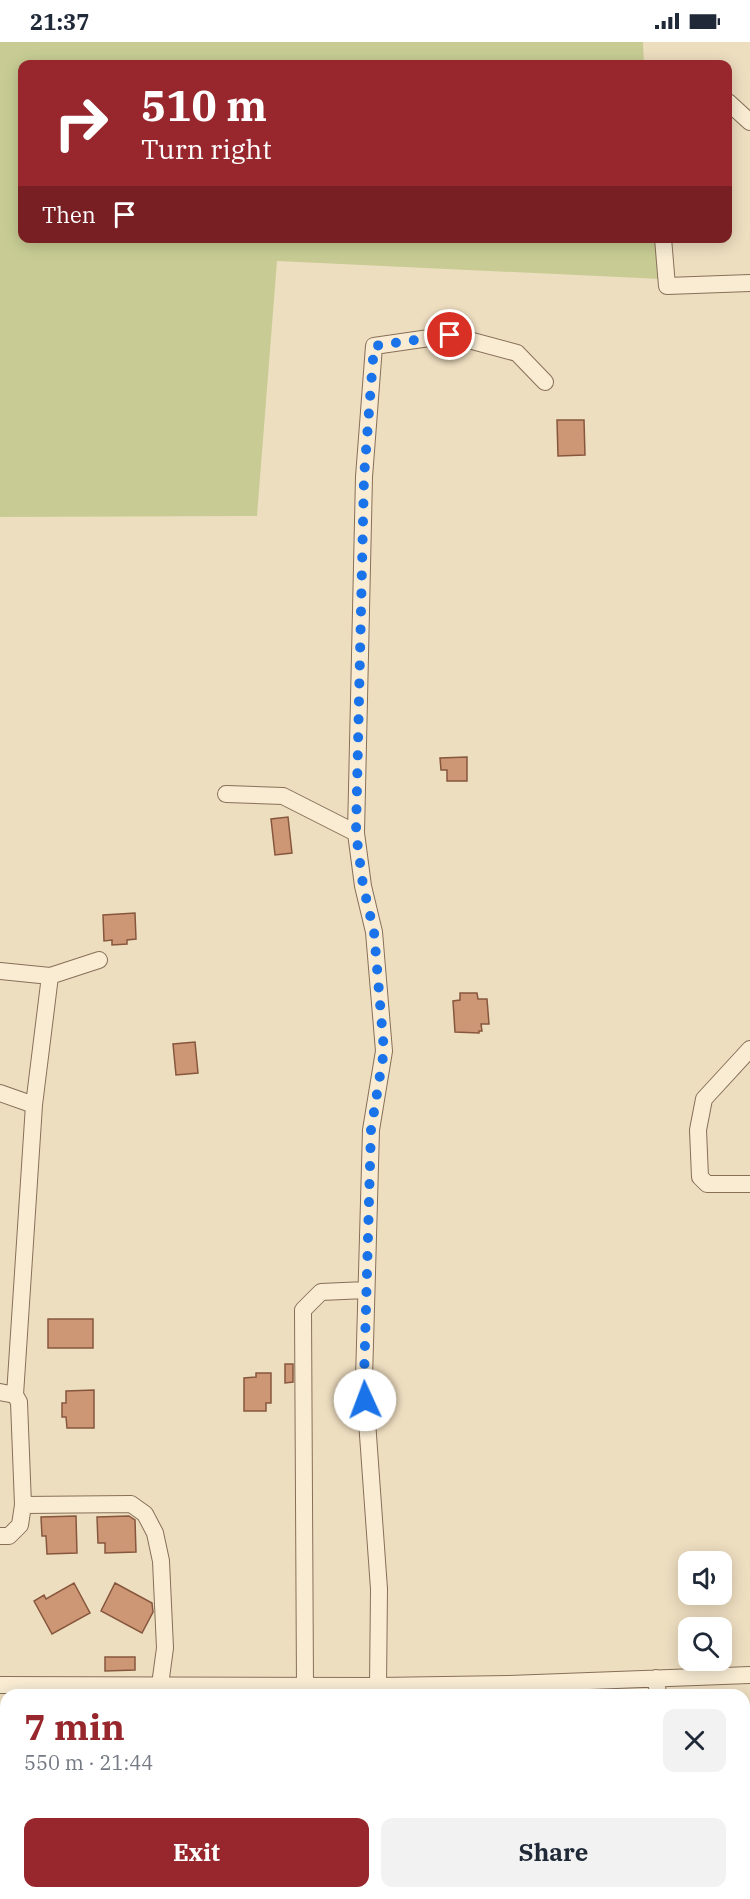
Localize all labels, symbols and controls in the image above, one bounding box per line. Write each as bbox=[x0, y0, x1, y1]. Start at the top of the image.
text: 21:37 bbox=[30, 7, 89, 36]
text: 510 m bbox=[141, 78, 267, 133]
icon: right bbox=[42, 84, 120, 162]
text: Turn right bbox=[141, 131, 272, 166]
icon: arrive bbox=[108, 198, 141, 231]
text: Then bbox=[42, 200, 96, 229]
pin bbox=[424, 309, 475, 360]
icon: arrive bbox=[433, 318, 466, 351]
position arrow bbox=[333, 1368, 397, 1432]
map controls bbox=[678, 1551, 732, 1671]
button: sound bbox=[678, 1551, 732, 1605]
button: search bbox=[678, 1617, 732, 1671]
text: 7 min bbox=[24, 1703, 125, 1750]
button: close bbox=[663, 1709, 726, 1772]
text: 550 m · 21:44 bbox=[24, 1749, 153, 1776]
button: Exit bbox=[24, 1818, 369, 1887]
button: Share bbox=[381, 1818, 726, 1887]

